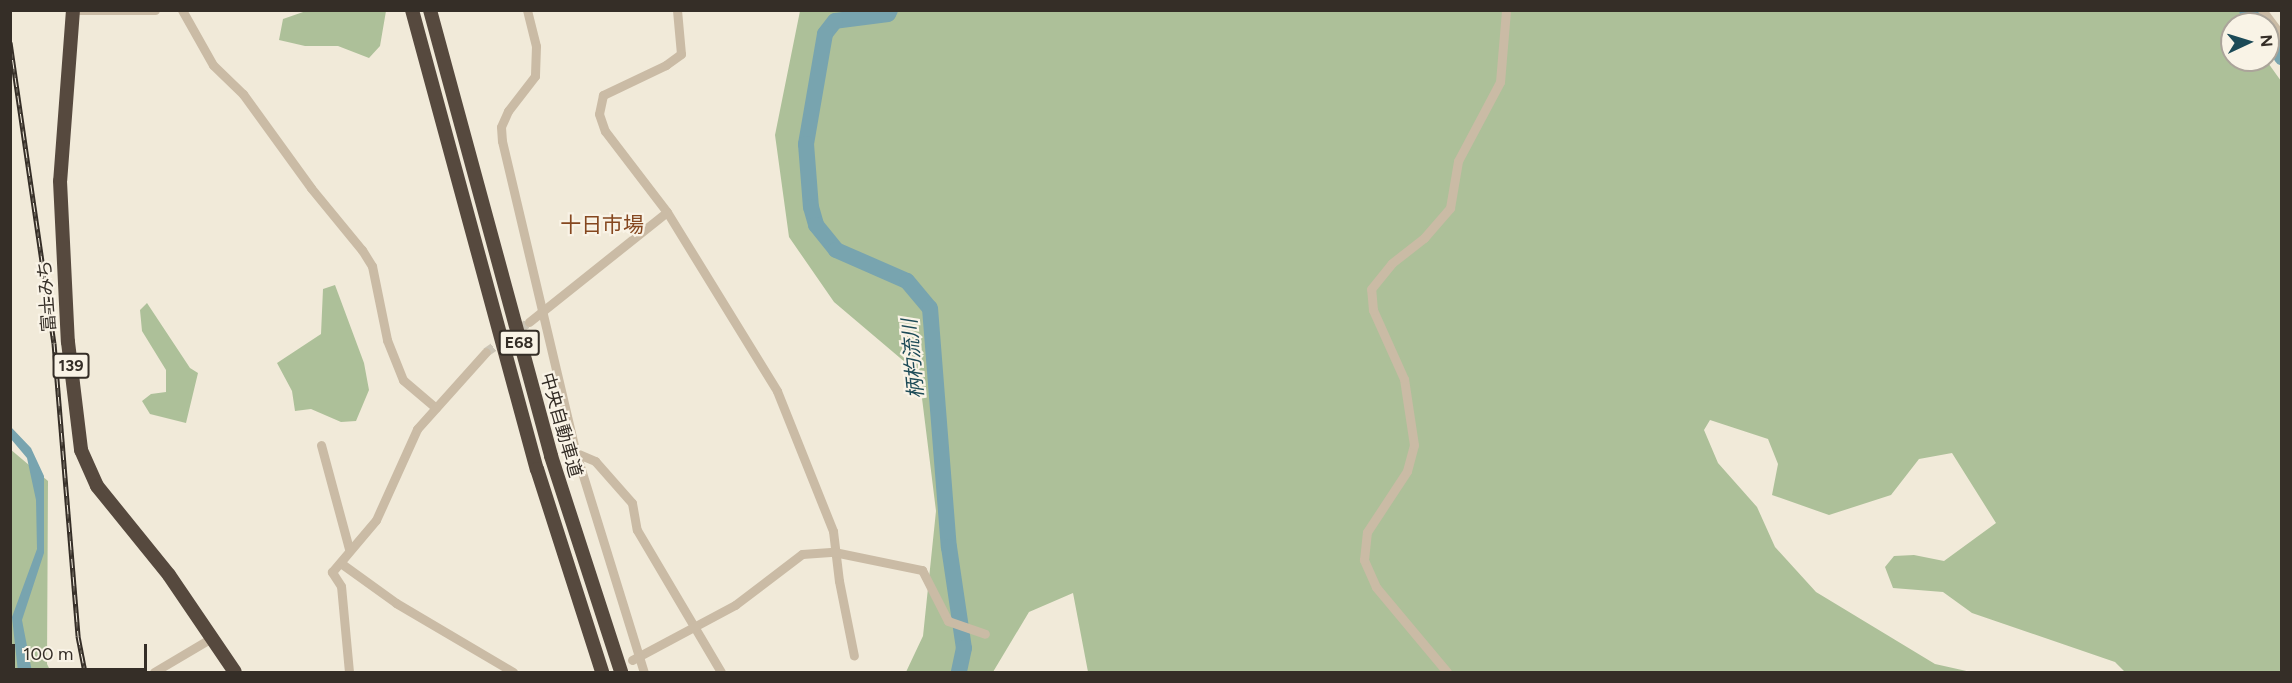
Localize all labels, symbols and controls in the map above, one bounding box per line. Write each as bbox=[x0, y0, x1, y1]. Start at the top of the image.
north arrow bbox=[2220, 12, 2280, 72]
text: N bbox=[2257, 34, 2276, 48]
district label: 十日市場 bbox=[560, 212, 644, 238]
street label: 富士みち bbox=[34, 259, 60, 333]
water label: 柄杓流川 bbox=[898, 318, 928, 400]
road number: E68 bbox=[498, 330, 540, 356]
road number: 139 bbox=[52, 353, 90, 379]
street label: 中央自動車道 bbox=[536, 370, 586, 480]
scale bar bbox=[15, 632, 150, 670]
text: 100 m bbox=[23, 643, 73, 665]

